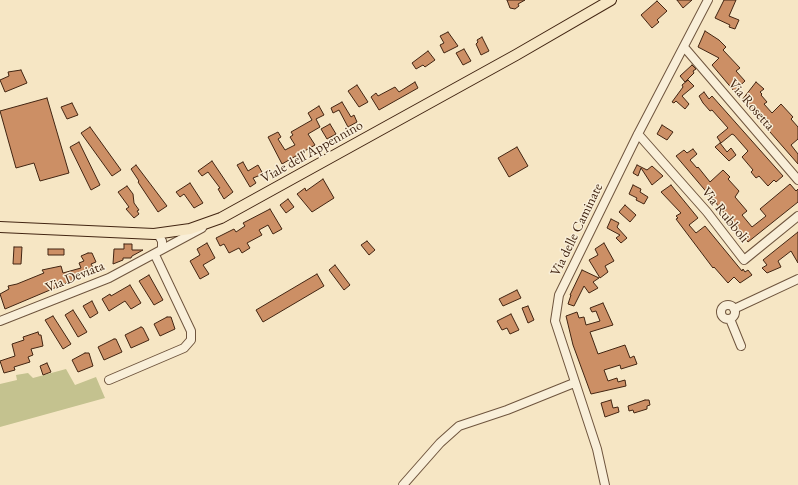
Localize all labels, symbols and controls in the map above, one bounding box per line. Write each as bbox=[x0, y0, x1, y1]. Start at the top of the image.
street label: Via Rosetta bbox=[724, 76, 778, 134]
street label: Viale dell'Appennino bbox=[258, 117, 366, 187]
street label: Via delle Caminate bbox=[547, 181, 607, 279]
street label: Via Rubboli bbox=[698, 184, 752, 246]
street label: Via Deviata bbox=[43, 258, 107, 296]

